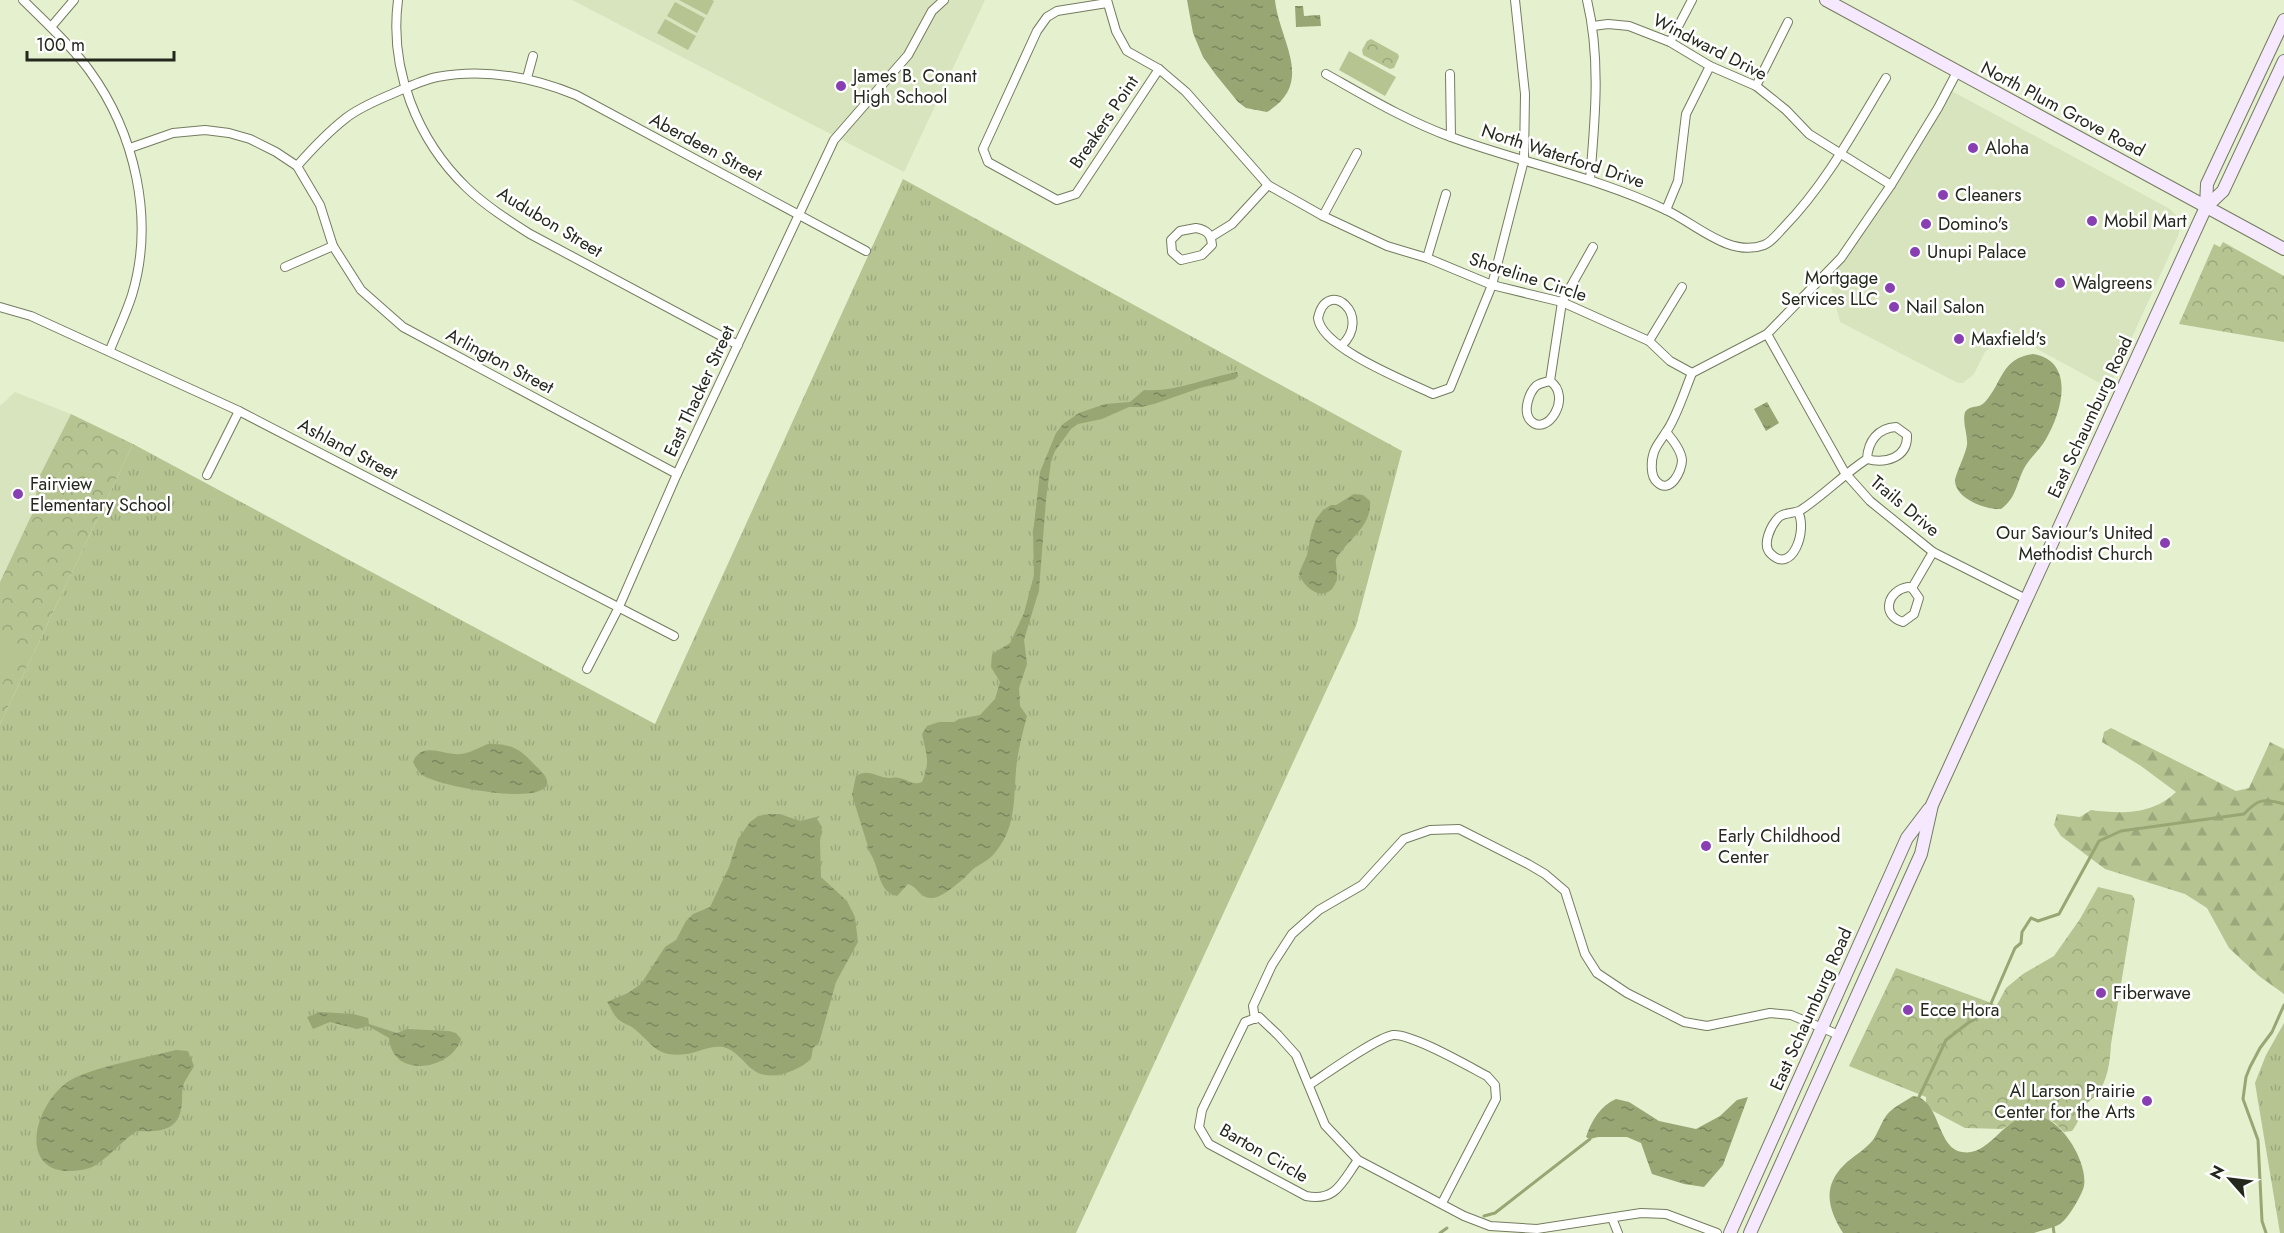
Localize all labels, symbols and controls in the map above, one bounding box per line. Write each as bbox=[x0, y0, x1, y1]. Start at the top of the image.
street label: Windward Drive bbox=[1648, 7, 1772, 87]
scale bar bbox=[27, 24, 174, 62]
text: 100 m bbox=[36, 32, 85, 58]
street label: North Plum Grove Road bbox=[1976, 55, 2150, 163]
place label: James B. Conant High School bbox=[851, 63, 977, 110]
street label: Breakers Point bbox=[1063, 70, 1145, 174]
marker: James B. Conant High School bbox=[834, 79, 848, 93]
street label: Aberdeen Street bbox=[645, 106, 768, 188]
street label: North Waterford Drive bbox=[1478, 117, 1648, 195]
place label: Aloha bbox=[1985, 135, 2029, 161]
marker: Aloha bbox=[1966, 141, 1980, 155]
street label: Audubon Street bbox=[492, 180, 608, 264]
place label: Cleaners bbox=[1955, 182, 2022, 208]
marker: Cleaners bbox=[1936, 188, 1950, 202]
place label: Mobil Mart bbox=[2104, 208, 2187, 234]
place label: Domino's bbox=[1938, 211, 2008, 237]
marker: Mobil Mart bbox=[2085, 214, 2099, 228]
marker: Domino's bbox=[1919, 217, 1933, 231]
place label: Unupi Palace bbox=[1927, 239, 2026, 265]
marker: Unupi Palace bbox=[1908, 245, 1922, 259]
street label: Shoreline Circle bbox=[1466, 246, 1590, 308]
place label: Mortgage Services LLC bbox=[1781, 265, 1878, 312]
place label: Walgreens bbox=[2072, 270, 2152, 296]
marker: Walgreens bbox=[2053, 276, 2067, 290]
marker: Mortgage Services LLC bbox=[1883, 281, 1897, 295]
place label: Nail Salon bbox=[1906, 294, 1985, 320]
marker: Nail Salon bbox=[1887, 300, 1901, 314]
street label: East Thacker Street bbox=[657, 321, 741, 461]
street label: Arlington Street bbox=[442, 322, 559, 401]
place label: Maxfield's bbox=[1971, 326, 2046, 352]
marker: Maxfield's bbox=[1952, 332, 1966, 346]
street label: East Schaumburg Road bbox=[2041, 332, 2139, 502]
street label: Ashland Street bbox=[294, 412, 403, 486]
street label: Trails Drive bbox=[1865, 469, 1945, 543]
place label: Fairview Elementary School bbox=[30, 471, 171, 518]
marker: Fairview Elementary School bbox=[11, 487, 25, 501]
place label: Our Saviour's United Methodist Church bbox=[1996, 520, 2153, 567]
marker: Our Saviour's United Methodist Church bbox=[2158, 536, 2172, 550]
place label: Early Childhood Center bbox=[1718, 823, 1840, 870]
marker: Early Childhood Center bbox=[1699, 839, 1713, 853]
street label: East Schaumburg Road bbox=[1763, 923, 1859, 1095]
place label: Fiberwave bbox=[2113, 980, 2191, 1006]
marker: Fiberwave bbox=[2094, 986, 2108, 1000]
place label: Ecce Hora bbox=[1920, 997, 1999, 1023]
marker: Ecce Hora bbox=[1901, 1003, 1915, 1017]
place label: Al Larson Prairie Center for the Arts bbox=[1994, 1078, 2135, 1125]
marker: Al Larson Prairie Center for the Arts bbox=[2140, 1094, 2154, 1108]
street label: Barton Circle bbox=[1215, 1117, 1313, 1189]
north arrow bbox=[2200, 1149, 2260, 1209]
text: N bbox=[2204, 1161, 2230, 1183]

